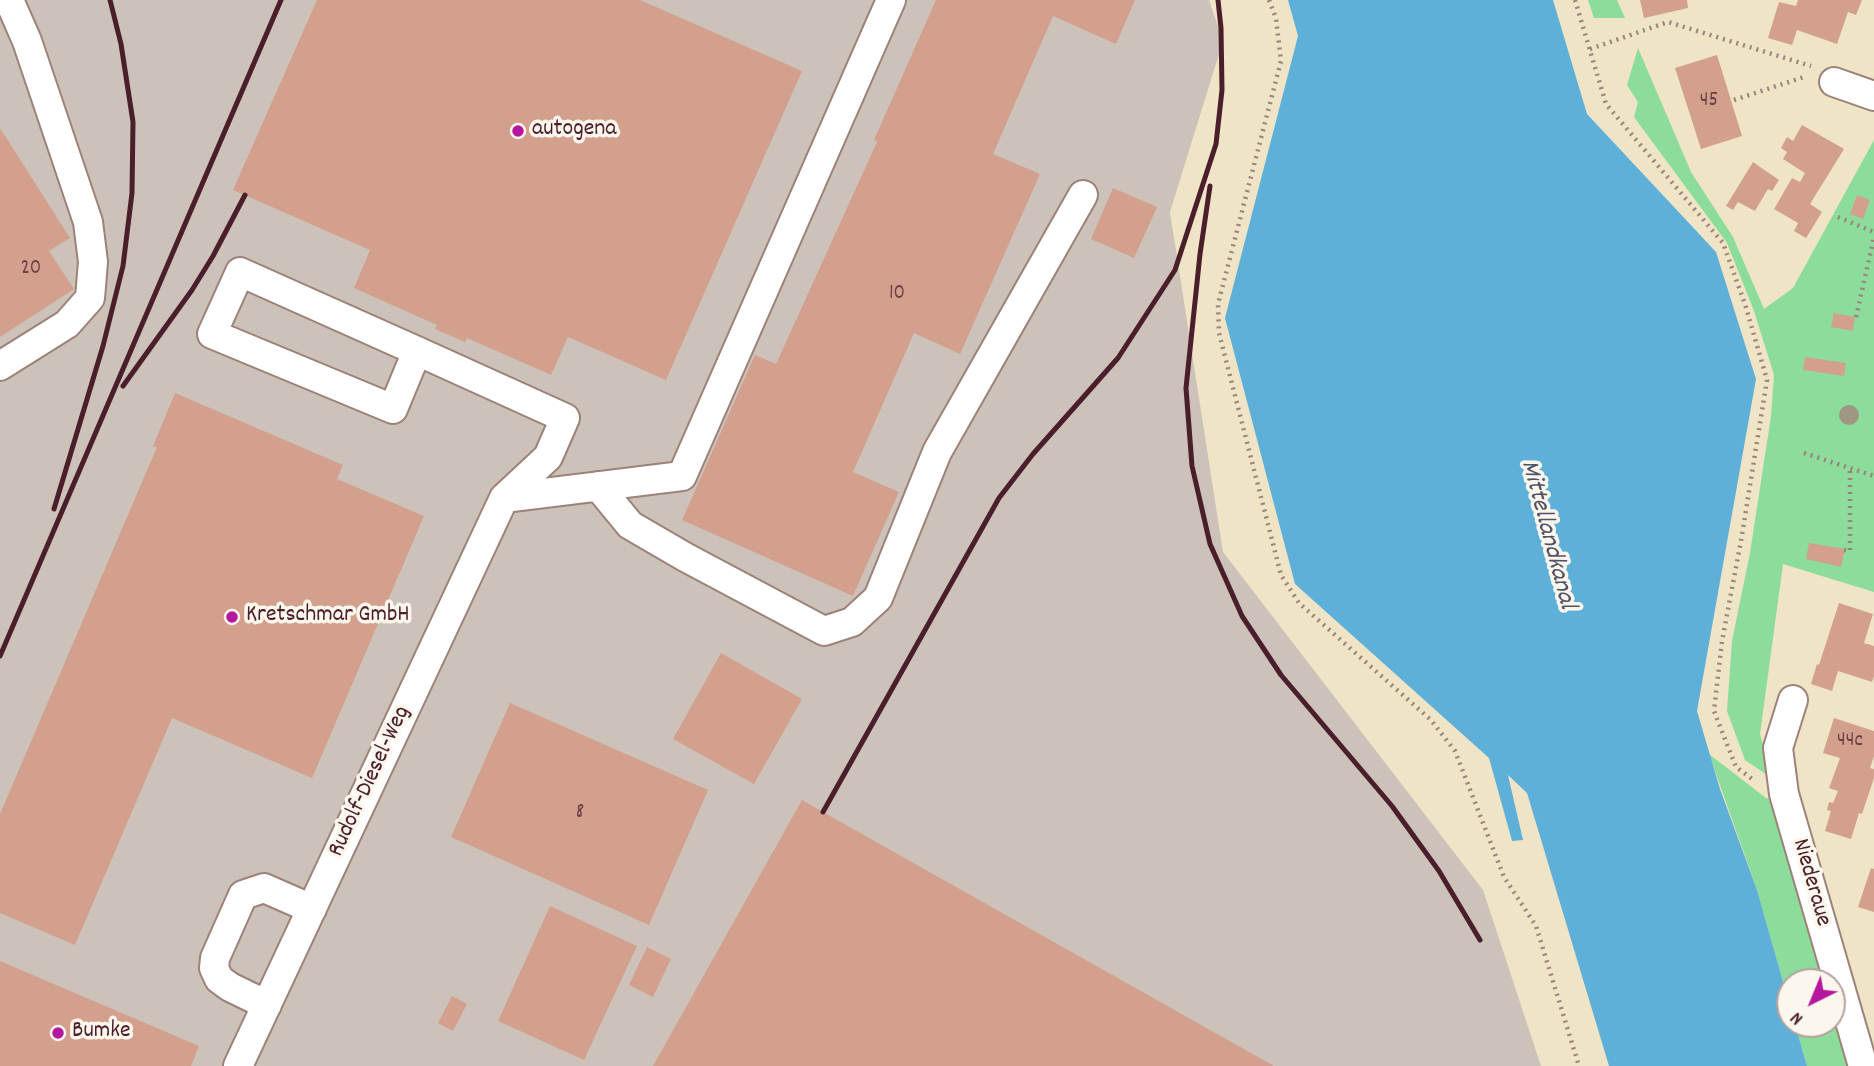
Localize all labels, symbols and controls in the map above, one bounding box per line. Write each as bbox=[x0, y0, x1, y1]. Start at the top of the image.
house number: 45 bbox=[1700, 89, 1718, 115]
place label: autogena bbox=[532, 117, 617, 145]
marker: autogena bbox=[510, 123, 526, 139]
house number: 20 bbox=[21, 257, 41, 283]
house number: 10 bbox=[889, 282, 905, 308]
water label: Mittellandkanal bbox=[1511, 457, 1581, 613]
place label: Kretschmar GmbH bbox=[246, 603, 410, 631]
marker: Kretschmar GmbH bbox=[224, 609, 240, 625]
street label: Rudolf-Diesel-Weg bbox=[323, 702, 419, 862]
house number: 44c bbox=[1837, 729, 1863, 755]
house number: 8 bbox=[576, 801, 584, 827]
street label: Niederaue bbox=[1784, 836, 1836, 930]
north arrow bbox=[1776, 968, 1846, 1038]
text: N bbox=[1785, 1004, 1810, 1030]
place label: Bumke bbox=[72, 1019, 131, 1047]
marker: Bumke bbox=[50, 1025, 66, 1041]

